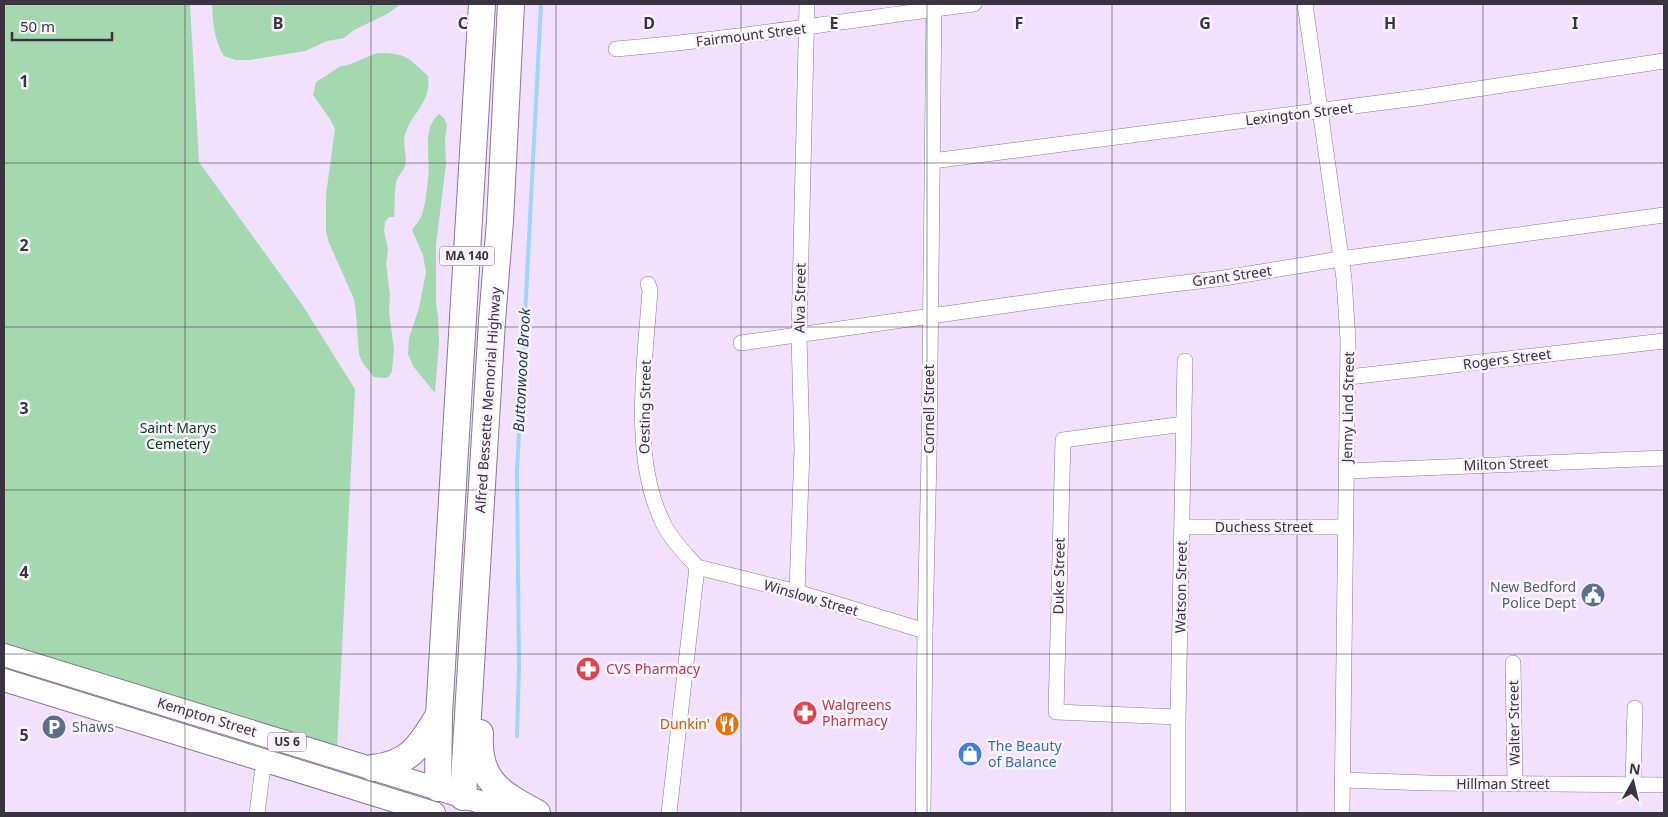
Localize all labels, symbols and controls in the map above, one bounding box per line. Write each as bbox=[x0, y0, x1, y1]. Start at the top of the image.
scale bar bbox=[12, 10, 112, 42]
text: B bbox=[273, 12, 283, 34]
text: C bbox=[458, 12, 468, 34]
text: D bbox=[643, 12, 655, 34]
text: E bbox=[830, 12, 839, 34]
text: F bbox=[1015, 12, 1023, 34]
text: G bbox=[1199, 12, 1211, 34]
text: H bbox=[1384, 12, 1396, 34]
text: I bbox=[1572, 12, 1578, 34]
text: 50 m bbox=[20, 16, 55, 36]
street label: Fairmount Street bbox=[695, 18, 807, 51]
text: 1 bbox=[19, 70, 29, 92]
street label: Lexington Street bbox=[1244, 97, 1354, 130]
text: 2 bbox=[19, 234, 29, 256]
road number: MA 140 bbox=[440, 247, 494, 266]
street label: Grant Street bbox=[1191, 261, 1273, 290]
street label: Alva Street bbox=[789, 263, 810, 333]
street label: Alfred Bessette Memorial Highway bbox=[470, 285, 505, 514]
water label: Buttonwood Brook bbox=[508, 307, 534, 432]
street label: Rogers Street bbox=[1462, 344, 1552, 373]
street label: Jenny Lind Street bbox=[1337, 351, 1358, 465]
street label: Oesting Street bbox=[634, 360, 655, 454]
street label: Cornell Street bbox=[919, 364, 938, 454]
text: 3 bbox=[19, 397, 29, 419]
park label: Saint Marys Cemetery bbox=[140, 418, 217, 453]
street label: Milton Street bbox=[1463, 453, 1549, 474]
street label: Duchess Street bbox=[1215, 517, 1313, 536]
street label: Duke Street bbox=[1048, 537, 1069, 615]
street label: Watson Street bbox=[1170, 541, 1191, 633]
text: 4 bbox=[19, 561, 29, 583]
street label: Winslow Street bbox=[762, 575, 861, 620]
place label: New Bedford Police Dept bbox=[1490, 577, 1576, 612]
public building icon: New Bedford Police Dept bbox=[1580, 582, 1606, 608]
pharmacy icon: CVS Pharmacy bbox=[575, 656, 601, 682]
place label: CVS Pharmacy bbox=[606, 659, 701, 678]
street label: Walter Street bbox=[1503, 680, 1524, 766]
street label: Kempton Street bbox=[155, 692, 259, 741]
place label: Walgreens Pharmacy bbox=[822, 695, 892, 730]
pharmacy icon: Walgreens Pharmacy bbox=[792, 700, 818, 726]
restaurant icon: Dunkin' bbox=[714, 711, 740, 737]
parking icon: Shaws bbox=[41, 714, 67, 740]
place label: Dunkin' bbox=[660, 714, 710, 733]
place label: Shaws bbox=[72, 717, 114, 736]
text: 5 bbox=[19, 724, 29, 746]
road number: US 6 bbox=[268, 732, 306, 752]
place label: The Beauty of Balance bbox=[988, 736, 1063, 771]
shop icon: The Beauty of Balance bbox=[957, 741, 983, 767]
north arrow bbox=[1608, 757, 1658, 807]
text: N bbox=[1628, 758, 1642, 779]
street label: Hillman Street bbox=[1456, 774, 1550, 793]

